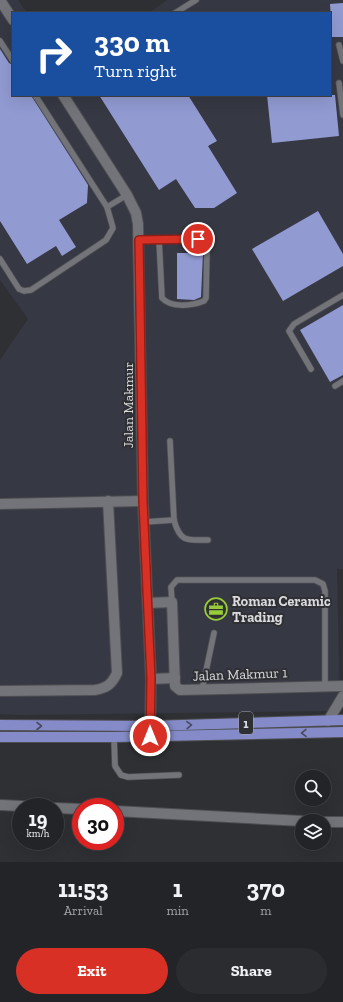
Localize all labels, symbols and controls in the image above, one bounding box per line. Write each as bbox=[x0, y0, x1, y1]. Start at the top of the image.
text: 330 m bbox=[94, 26, 170, 59]
icon: right bbox=[28, 28, 80, 80]
text: Turn right bbox=[94, 60, 176, 82]
pin bbox=[181, 222, 215, 256]
icon: arrive bbox=[187, 228, 209, 250]
street label: Jalan Makmur bbox=[120, 362, 137, 448]
place label: Roman Ceramic Trading bbox=[232, 593, 331, 626]
office icon: Roman Ceramic Trading bbox=[203, 596, 229, 622]
street label: Jalan Makmur 1 bbox=[192, 664, 288, 685]
road number: 1 bbox=[239, 712, 253, 734]
position arrow bbox=[129, 715, 171, 757]
one-way arrow bbox=[186, 721, 192, 729]
one-way arrow bbox=[36, 722, 42, 730]
one-way arrow bbox=[301, 729, 307, 737]
map controls bbox=[295, 770, 331, 850]
button: search bbox=[295, 770, 331, 806]
speed limit sign: 30 bbox=[72, 798, 124, 850]
text: 19 bbox=[29, 807, 47, 831]
button: layers bbox=[295, 814, 331, 850]
text: km/h bbox=[27, 828, 49, 840]
text: 11:53 bbox=[58, 874, 109, 903]
text: 1 bbox=[173, 874, 182, 903]
text: 370 bbox=[247, 874, 285, 903]
text: Arrival bbox=[64, 903, 103, 918]
text: min bbox=[166, 903, 189, 918]
text: m bbox=[260, 903, 271, 918]
button: Exit bbox=[16, 948, 168, 994]
button: Share bbox=[176, 948, 327, 994]

